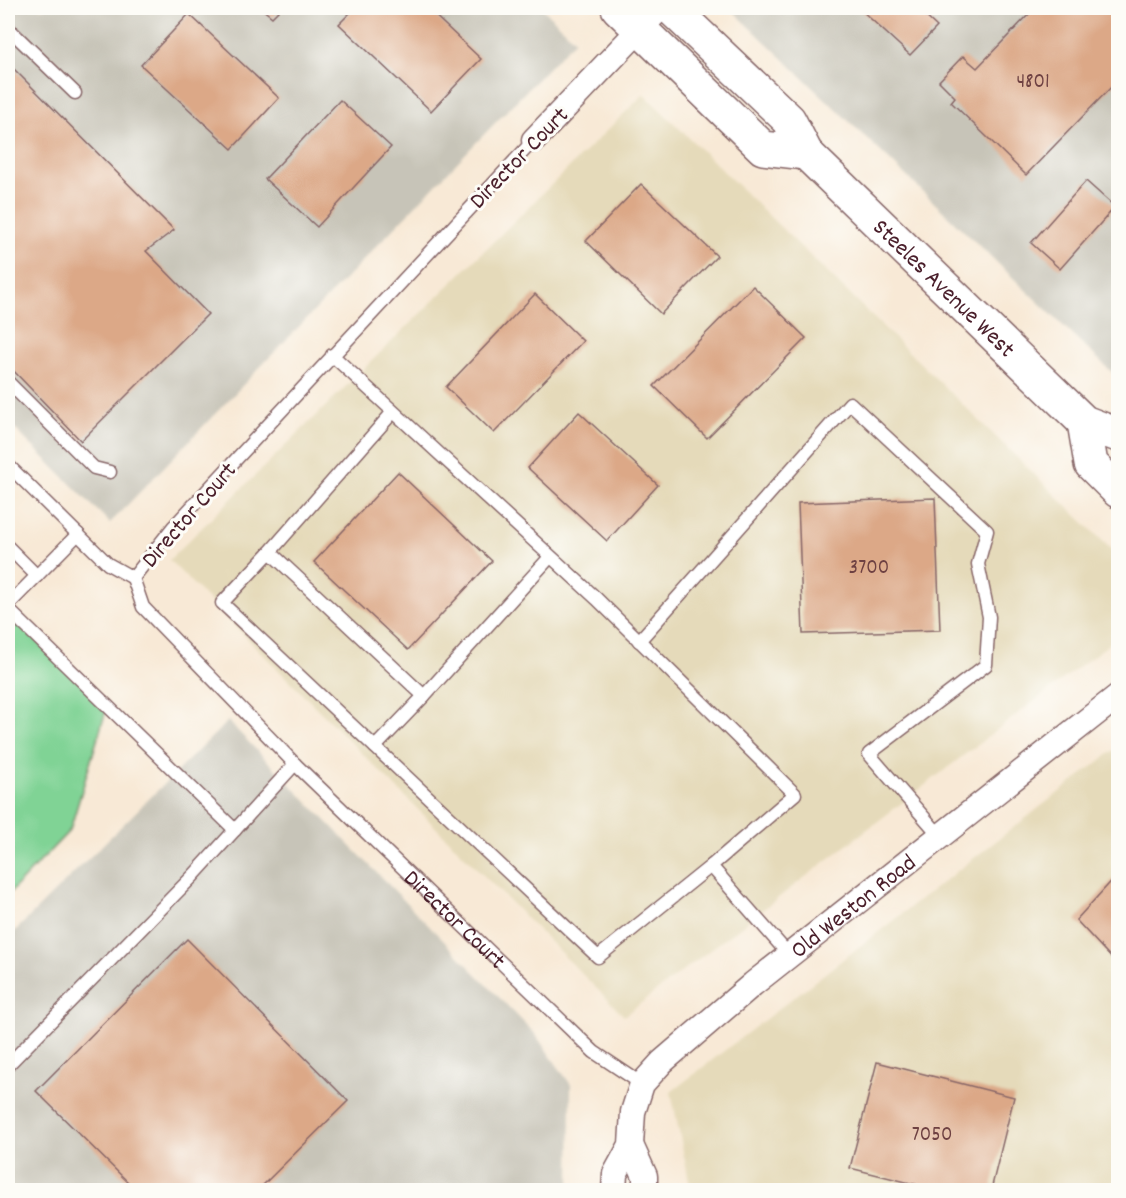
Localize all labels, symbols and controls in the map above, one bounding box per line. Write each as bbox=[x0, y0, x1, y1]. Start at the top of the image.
house number: 4801 bbox=[1016, 68, 1050, 98]
street label: Director Court bbox=[463, 100, 578, 218]
street label: Steeles Avenue West bbox=[864, 212, 1022, 367]
street label: Director Court bbox=[135, 455, 246, 576]
house number: 3700 bbox=[849, 554, 889, 584]
street label: Old Weston Road bbox=[784, 847, 925, 968]
street label: Director Court bbox=[395, 863, 512, 978]
house number: 7050 bbox=[912, 1121, 952, 1151]

